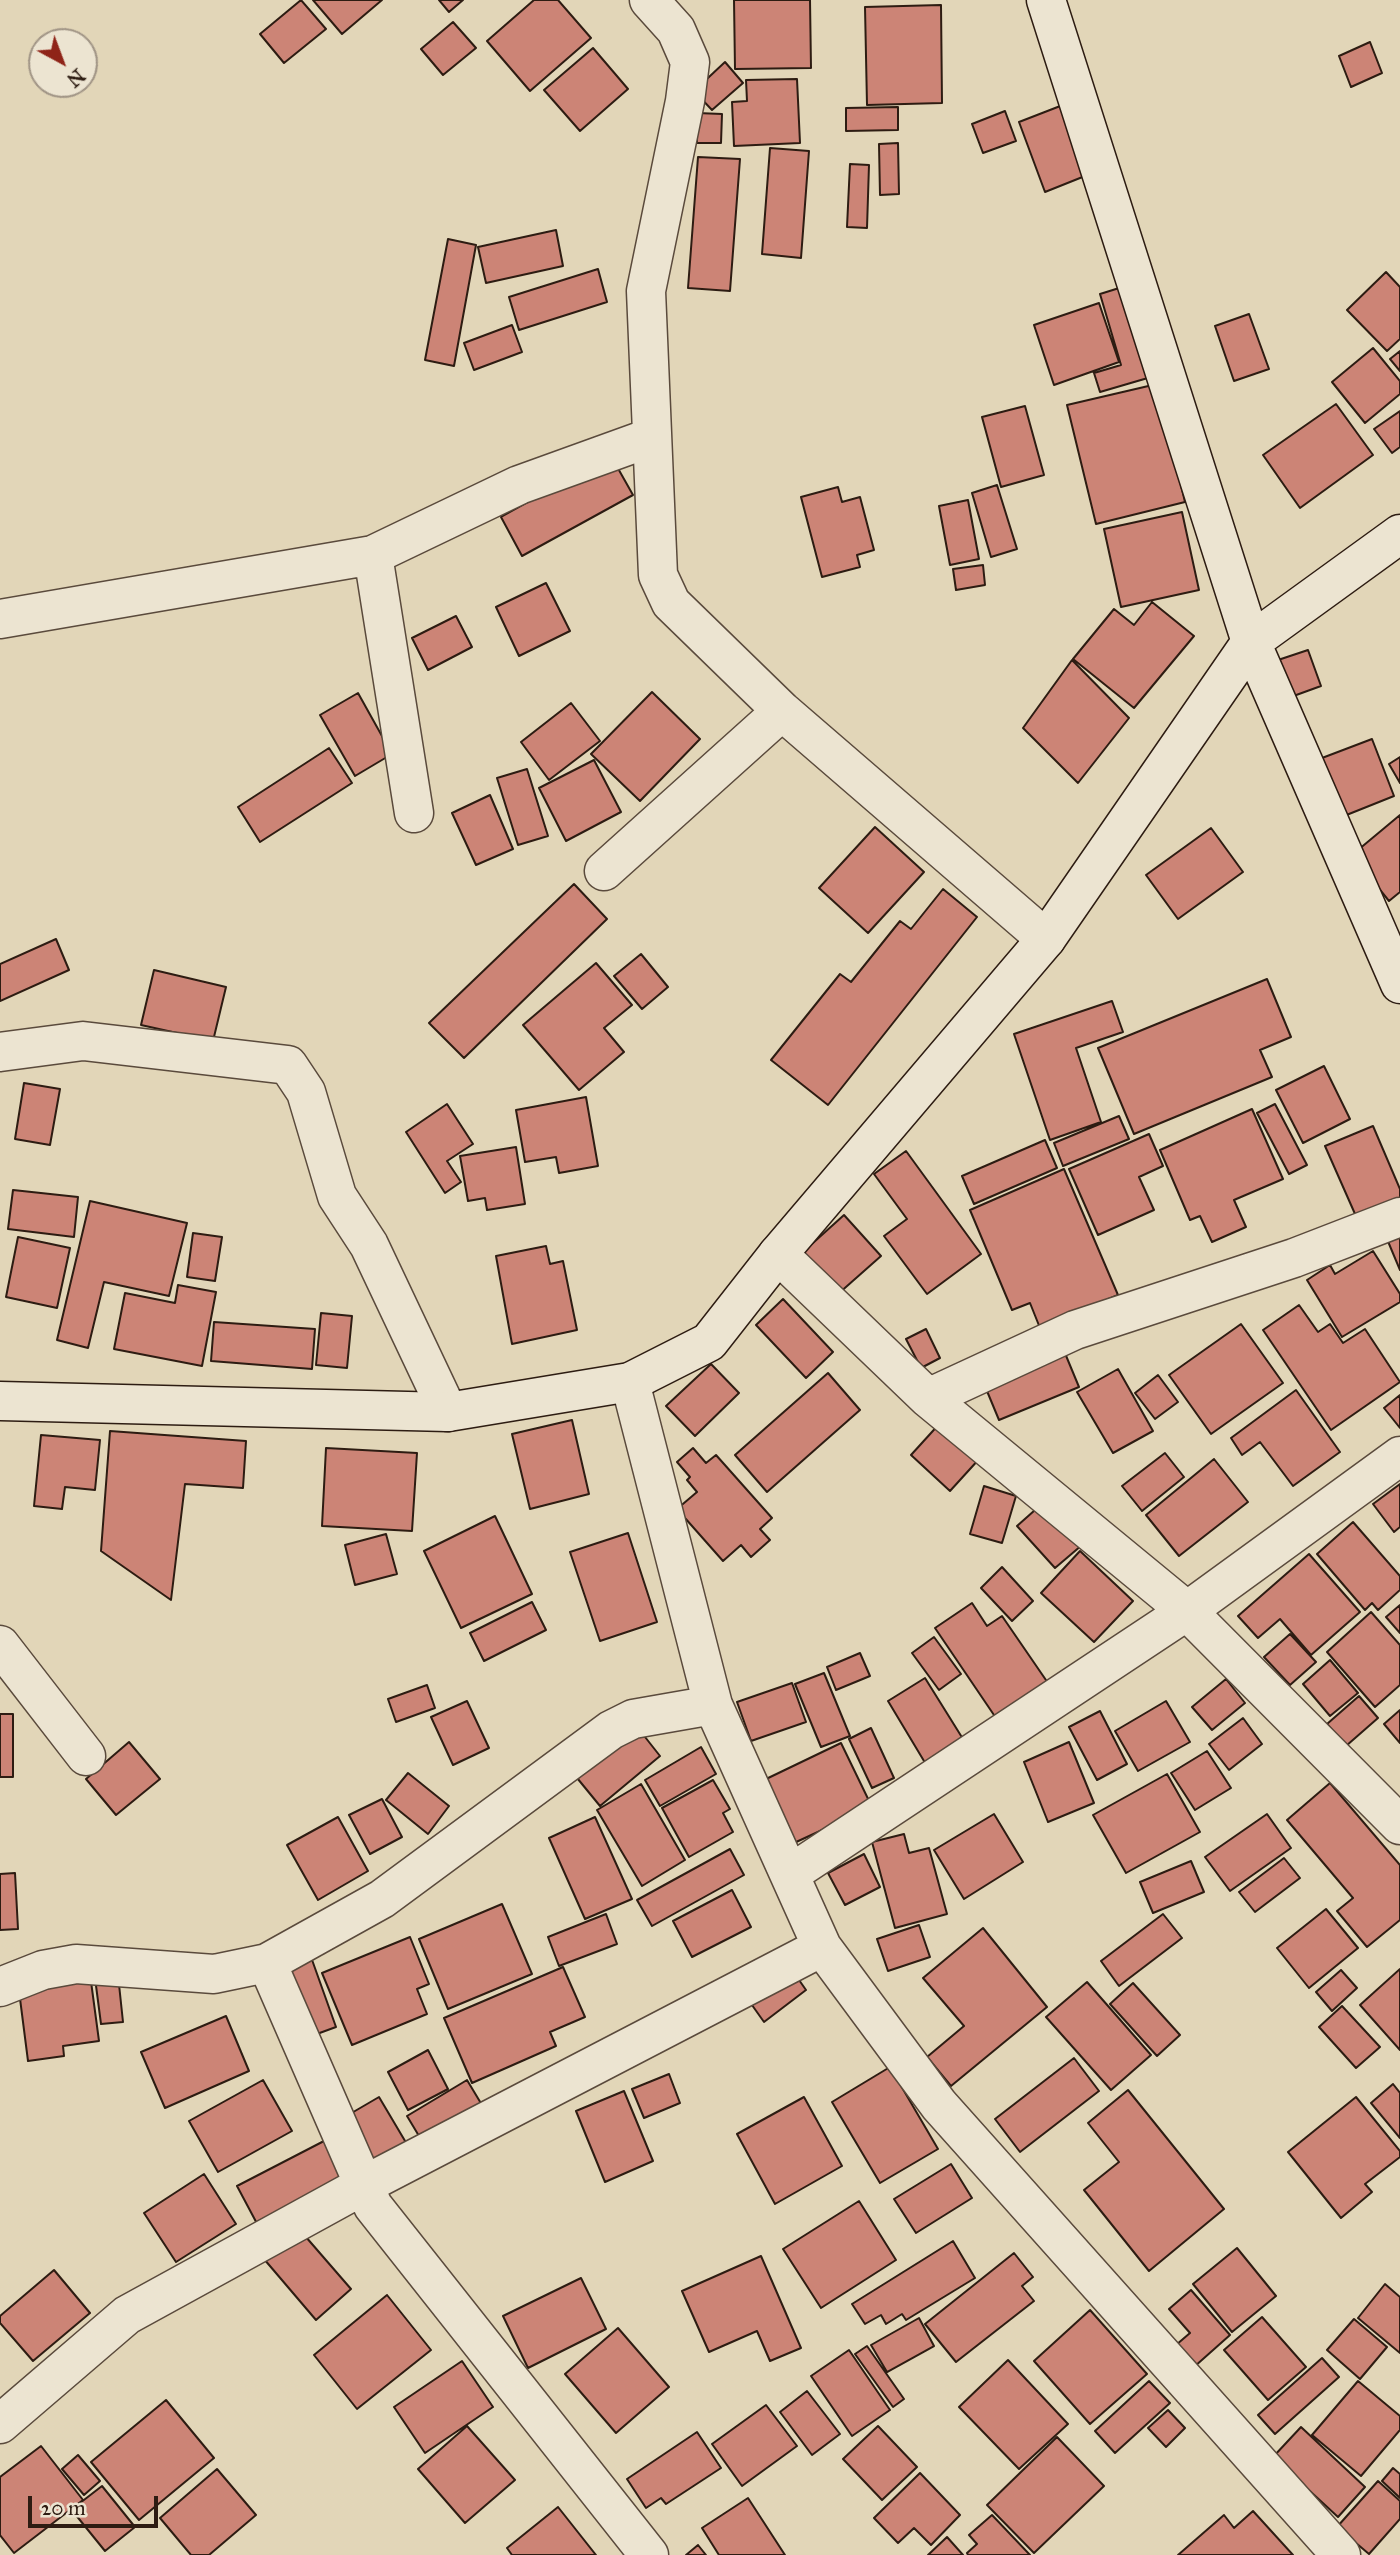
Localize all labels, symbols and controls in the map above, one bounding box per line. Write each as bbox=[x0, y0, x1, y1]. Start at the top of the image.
north arrow bbox=[28, 28, 98, 98]
text: N bbox=[62, 64, 89, 92]
scale bar bbox=[32, 2482, 161, 2526]
text: 20 m bbox=[41, 2495, 86, 2521]

